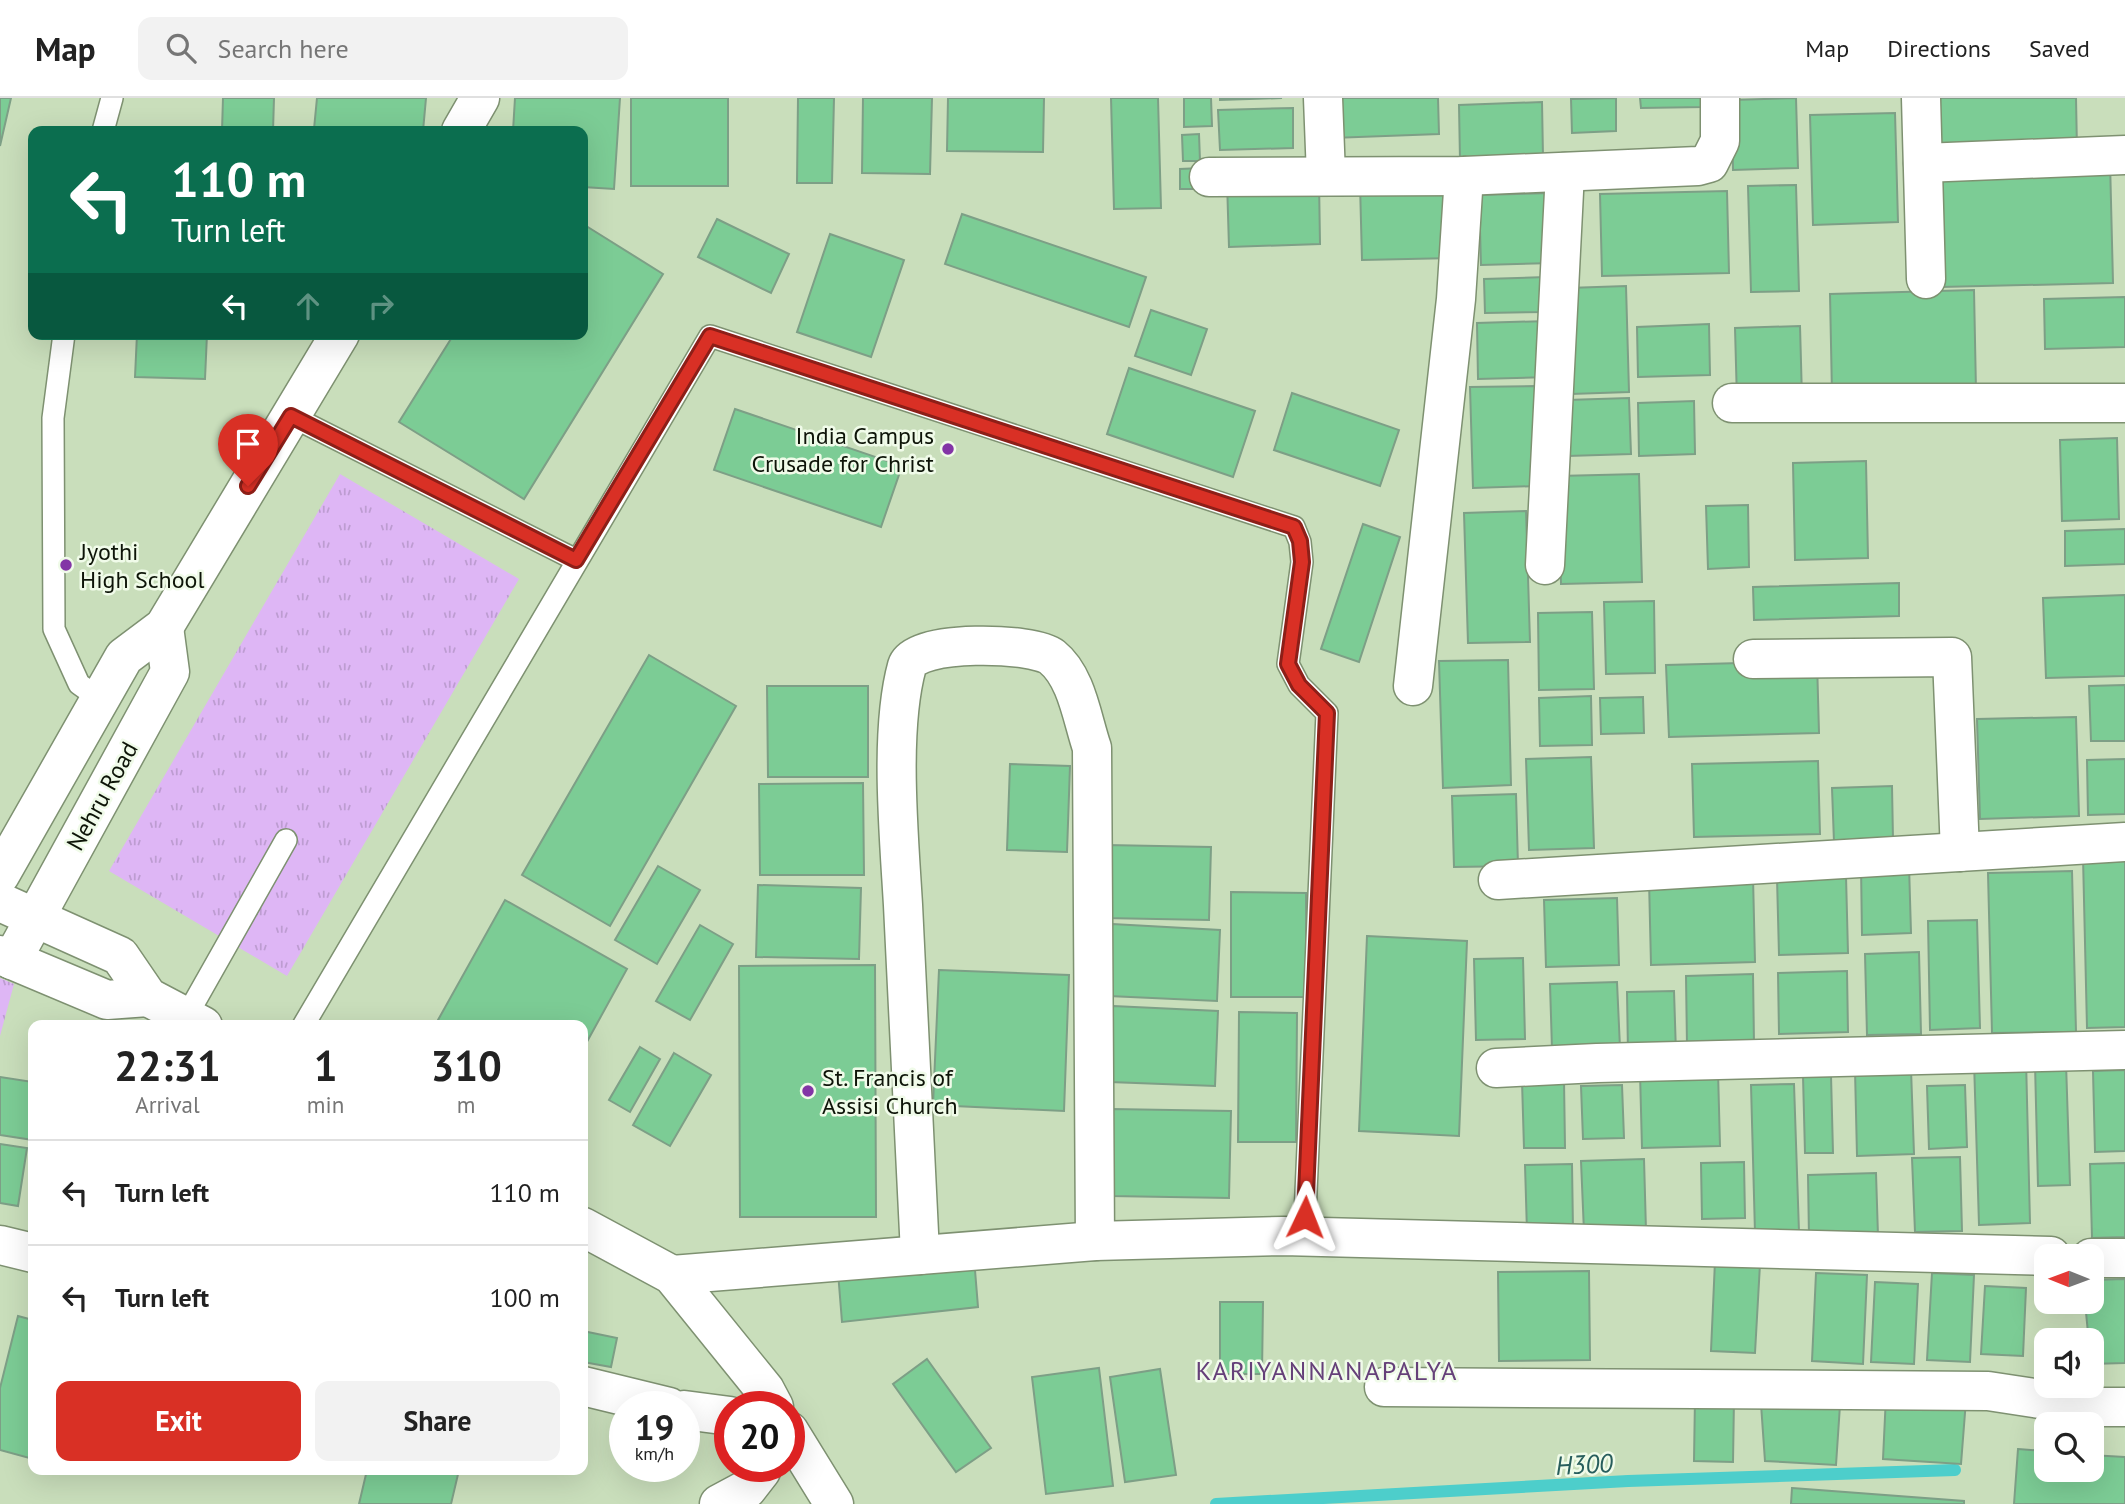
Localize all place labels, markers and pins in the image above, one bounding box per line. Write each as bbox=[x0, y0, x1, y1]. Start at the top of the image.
pin bbox=[218, 414, 278, 486]
place label: India Campus Crusade for Christ bbox=[752, 420, 934, 479]
marker: India Campus Crusade for Christ bbox=[940, 441, 956, 457]
place label: Jyothi High School bbox=[79, 536, 204, 595]
marker: Jyothi High School bbox=[58, 557, 74, 573]
place label: St. Francis of Assisi Church bbox=[822, 1062, 958, 1121]
marker: St. Francis of Assisi Church bbox=[800, 1083, 816, 1099]

